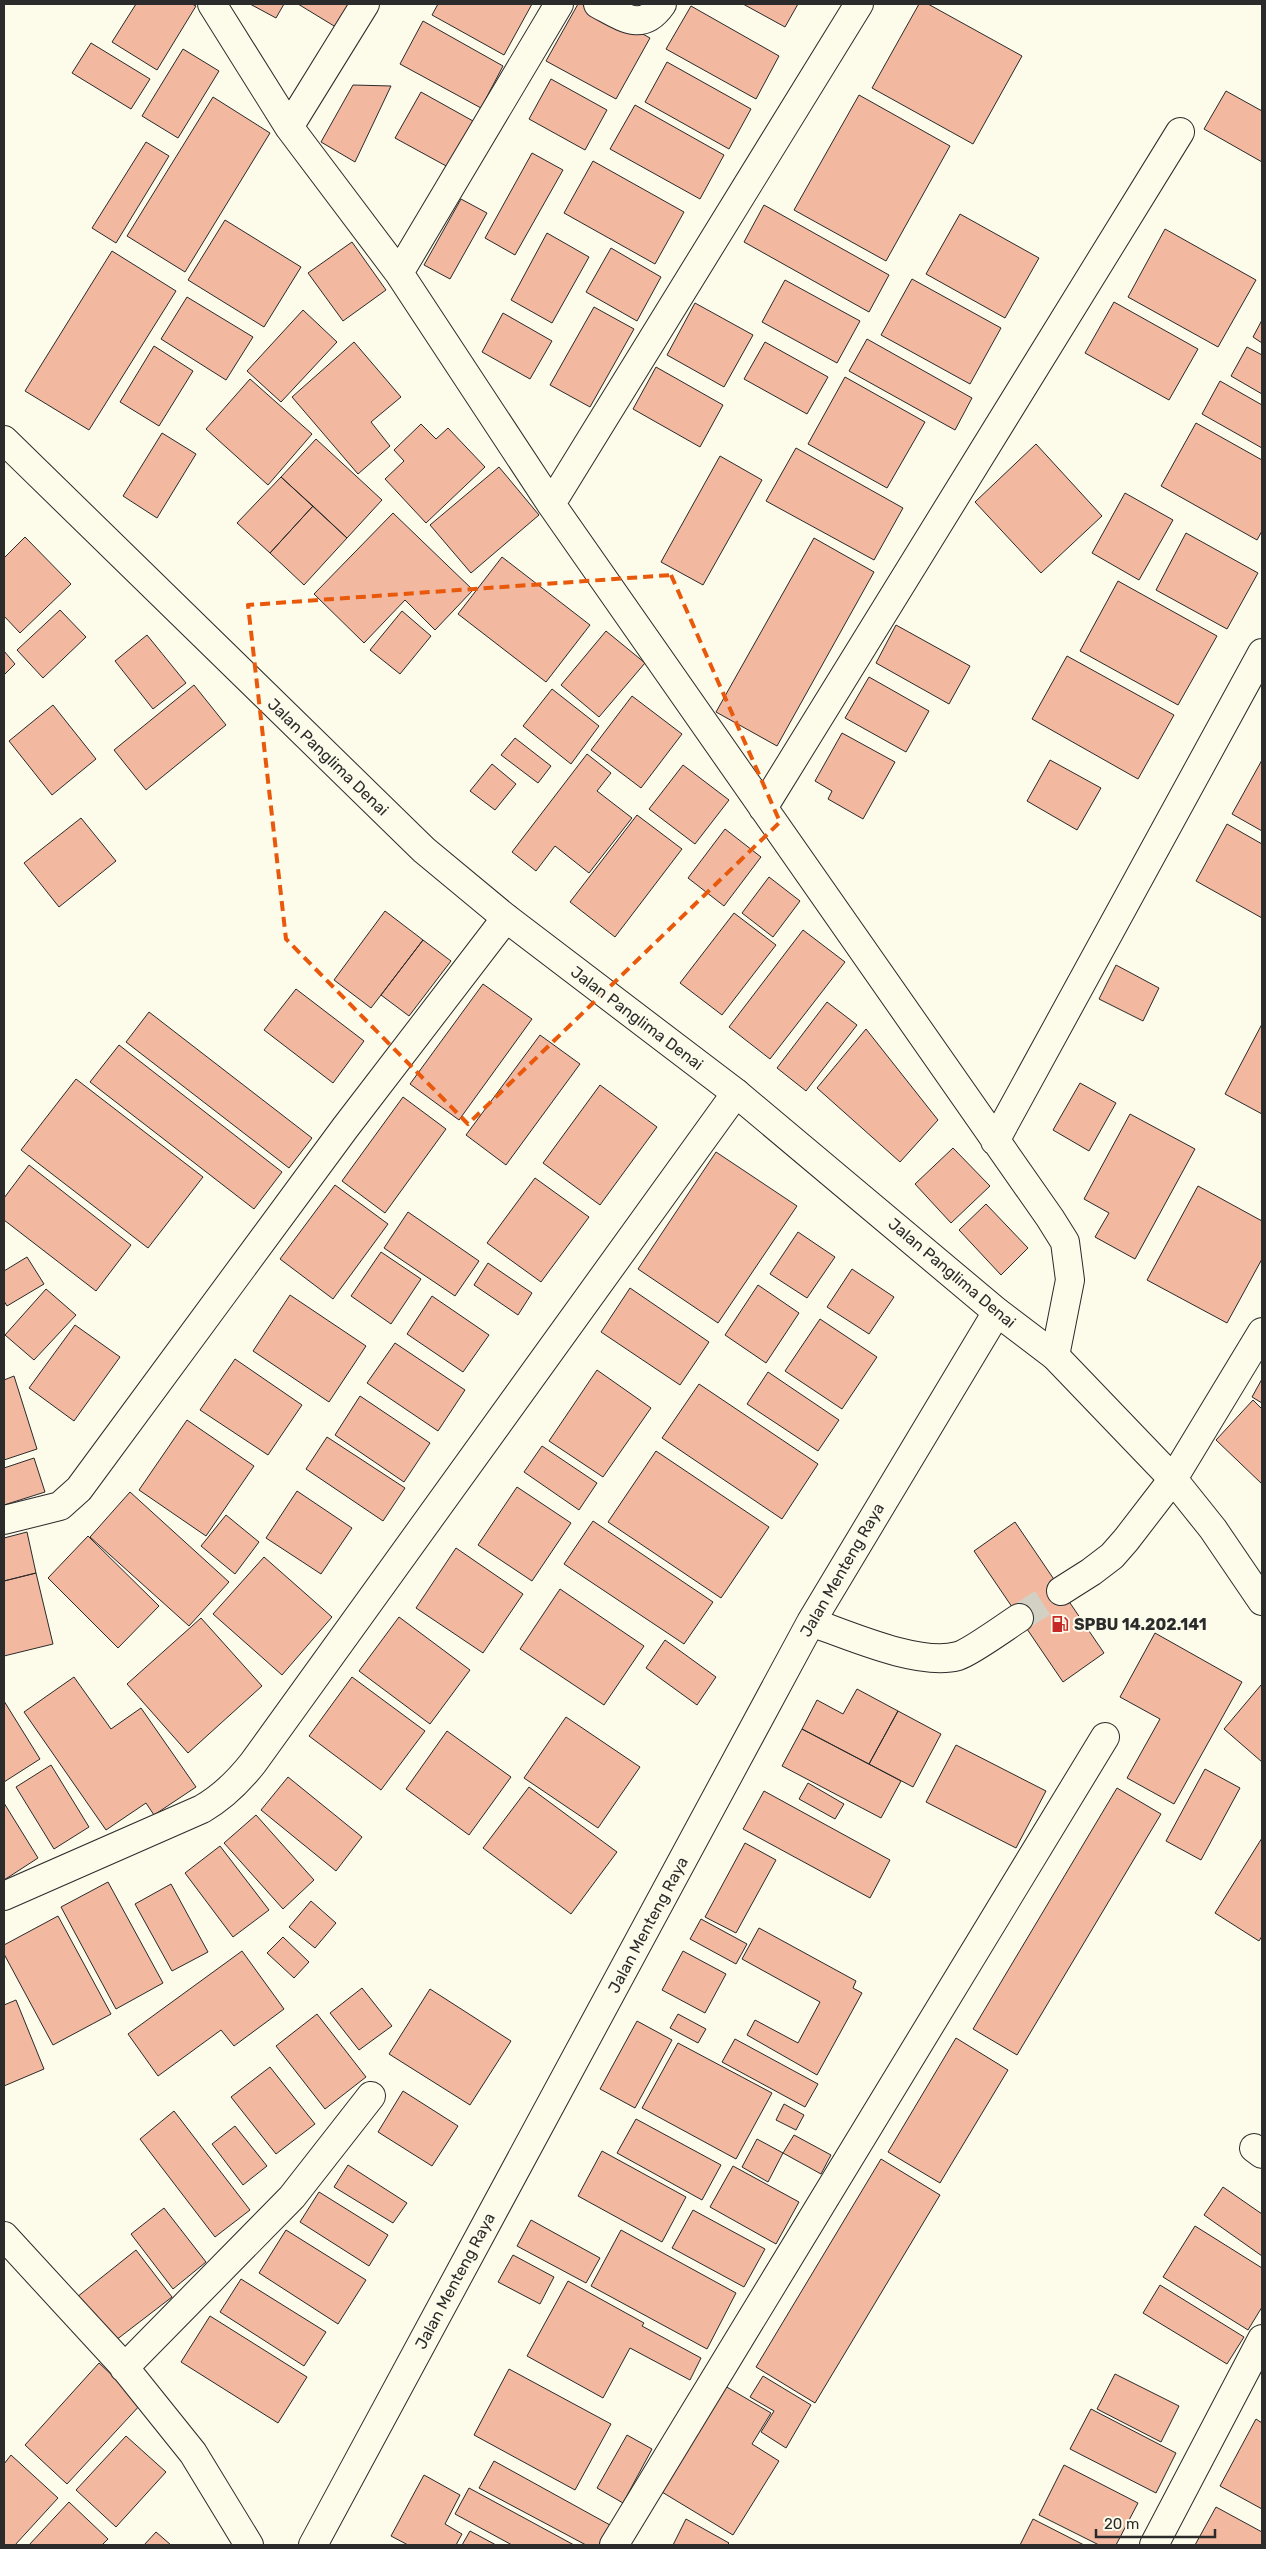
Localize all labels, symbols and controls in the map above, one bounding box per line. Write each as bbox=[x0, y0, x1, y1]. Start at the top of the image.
street label: Jalan Panglima Denai bbox=[264, 694, 392, 820]
street label: Jalan Panglima Denai bbox=[567, 962, 707, 1074]
street label: Jalan Panglima Denai bbox=[884, 1214, 1020, 1332]
street label: Jalan Menteng Raya bbox=[796, 1500, 888, 1640]
fuel station icon: SPBU 14.202.141 bbox=[1050, 1614, 1070, 1634]
place label: SPBU 14.202.141 bbox=[1074, 1615, 1207, 1634]
street label: Jalan Menteng Raya bbox=[604, 1854, 692, 1996]
street label: Jalan Menteng Raya bbox=[411, 2210, 499, 2352]
scale bar bbox=[1096, 2506, 1215, 2538]
text: 20 m bbox=[1104, 2515, 1139, 2533]

